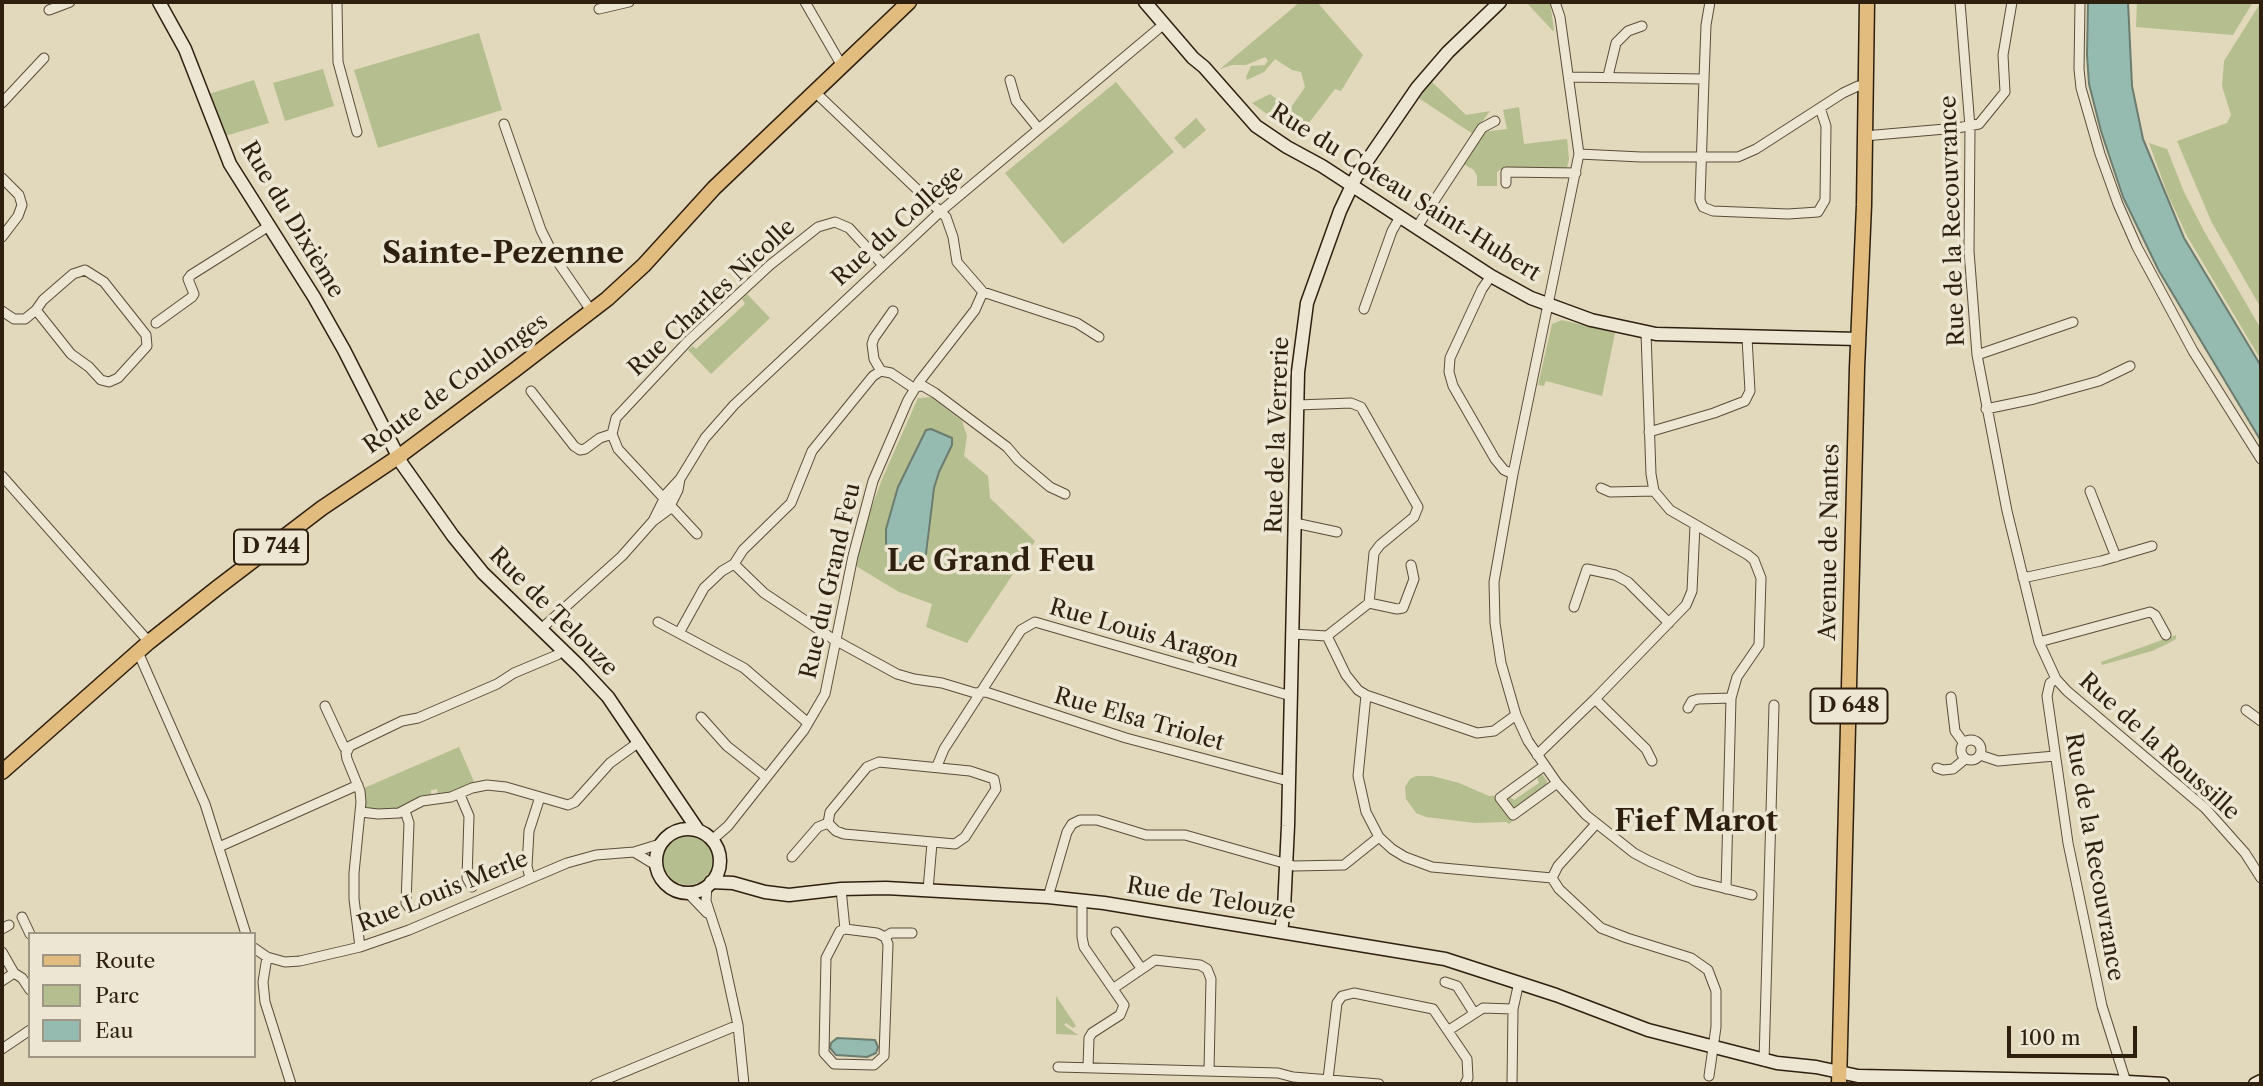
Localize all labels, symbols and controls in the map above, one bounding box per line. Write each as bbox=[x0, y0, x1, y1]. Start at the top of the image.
street label: Rue de la Recouvrance bbox=[1935, 95, 1971, 347]
street label: Rue du Coteau Saint-Hubert bbox=[1265, 98, 1545, 288]
street label: Rue du Dixième bbox=[234, 137, 350, 303]
street label: Rue du Collège bbox=[826, 160, 970, 292]
street label: Rue Charles Nicolle bbox=[623, 213, 801, 383]
district label: Sainte-Pezenne bbox=[382, 236, 624, 272]
street label: Route de Coulonges bbox=[358, 308, 554, 460]
street label: Rue de la Verrerie bbox=[1261, 336, 1295, 534]
street label: Avenue de Nantes bbox=[1814, 443, 1846, 641]
street label: Rue du Grand Feu bbox=[795, 480, 867, 682]
road number: D 744 bbox=[234, 530, 308, 564]
street label: Rue de Telouze bbox=[483, 542, 623, 682]
district label: Le Grand Feu bbox=[887, 544, 1095, 580]
street label: Rue Louis Aragon bbox=[1046, 594, 1242, 674]
street label: Rue de la Roussille bbox=[2073, 668, 2245, 826]
street label: Rue Elsa Triolet bbox=[1051, 683, 1227, 757]
road number: D 648 bbox=[1811, 688, 1888, 724]
street label: Rue de la Recouvrance bbox=[2059, 731, 2129, 983]
district label: Fief Marot bbox=[1614, 804, 1778, 840]
street label: Rue Louis Merle bbox=[354, 845, 532, 939]
street label: Rue de Telouze bbox=[1125, 872, 1297, 926]
legend bbox=[28, 932, 256, 1058]
text: Route bbox=[95, 948, 155, 973]
text: Parc bbox=[95, 983, 139, 1008]
scale bar bbox=[2011, 1012, 2140, 1056]
text: Eau bbox=[95, 1018, 134, 1043]
text: 100 m bbox=[2020, 1025, 2081, 1050]

